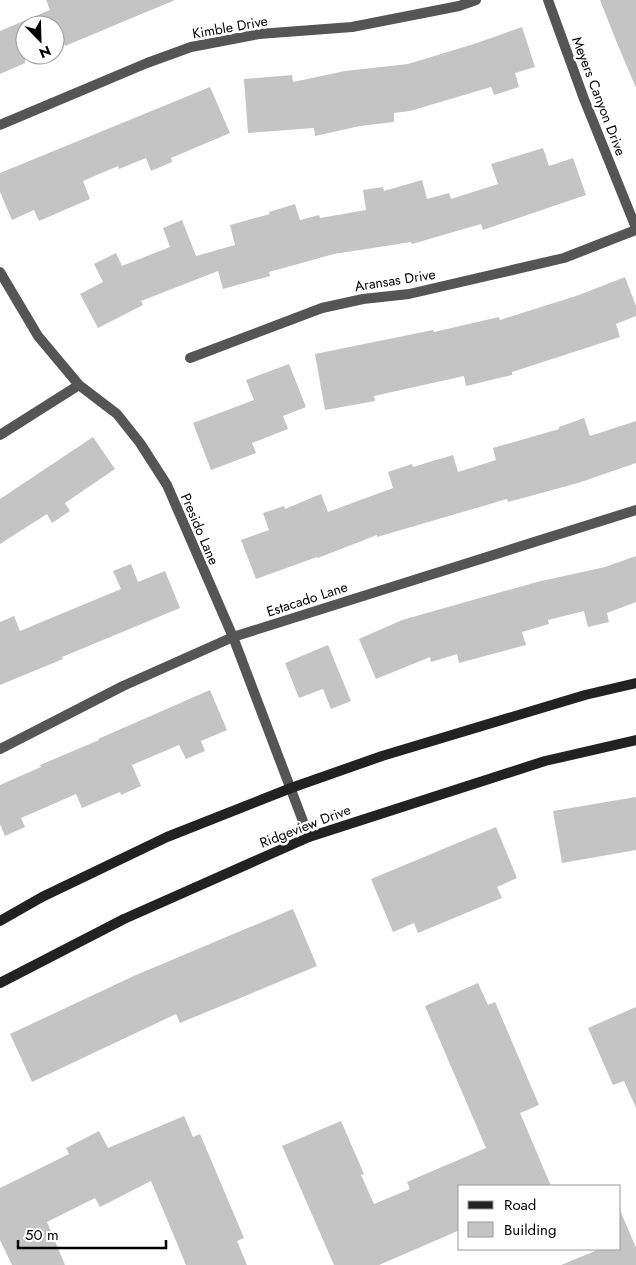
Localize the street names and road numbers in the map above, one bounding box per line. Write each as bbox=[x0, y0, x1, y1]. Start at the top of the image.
street label: Kimble Drive bbox=[191, 11, 269, 43]
street label: Meyers Canyon Drive bbox=[567, 34, 631, 158]
street label: Aransas Drive bbox=[353, 264, 437, 296]
street label: Presido Lane bbox=[176, 490, 224, 568]
street label: Estacado Lane bbox=[264, 576, 350, 622]
street label: Ridgeview Drive bbox=[257, 799, 353, 853]

